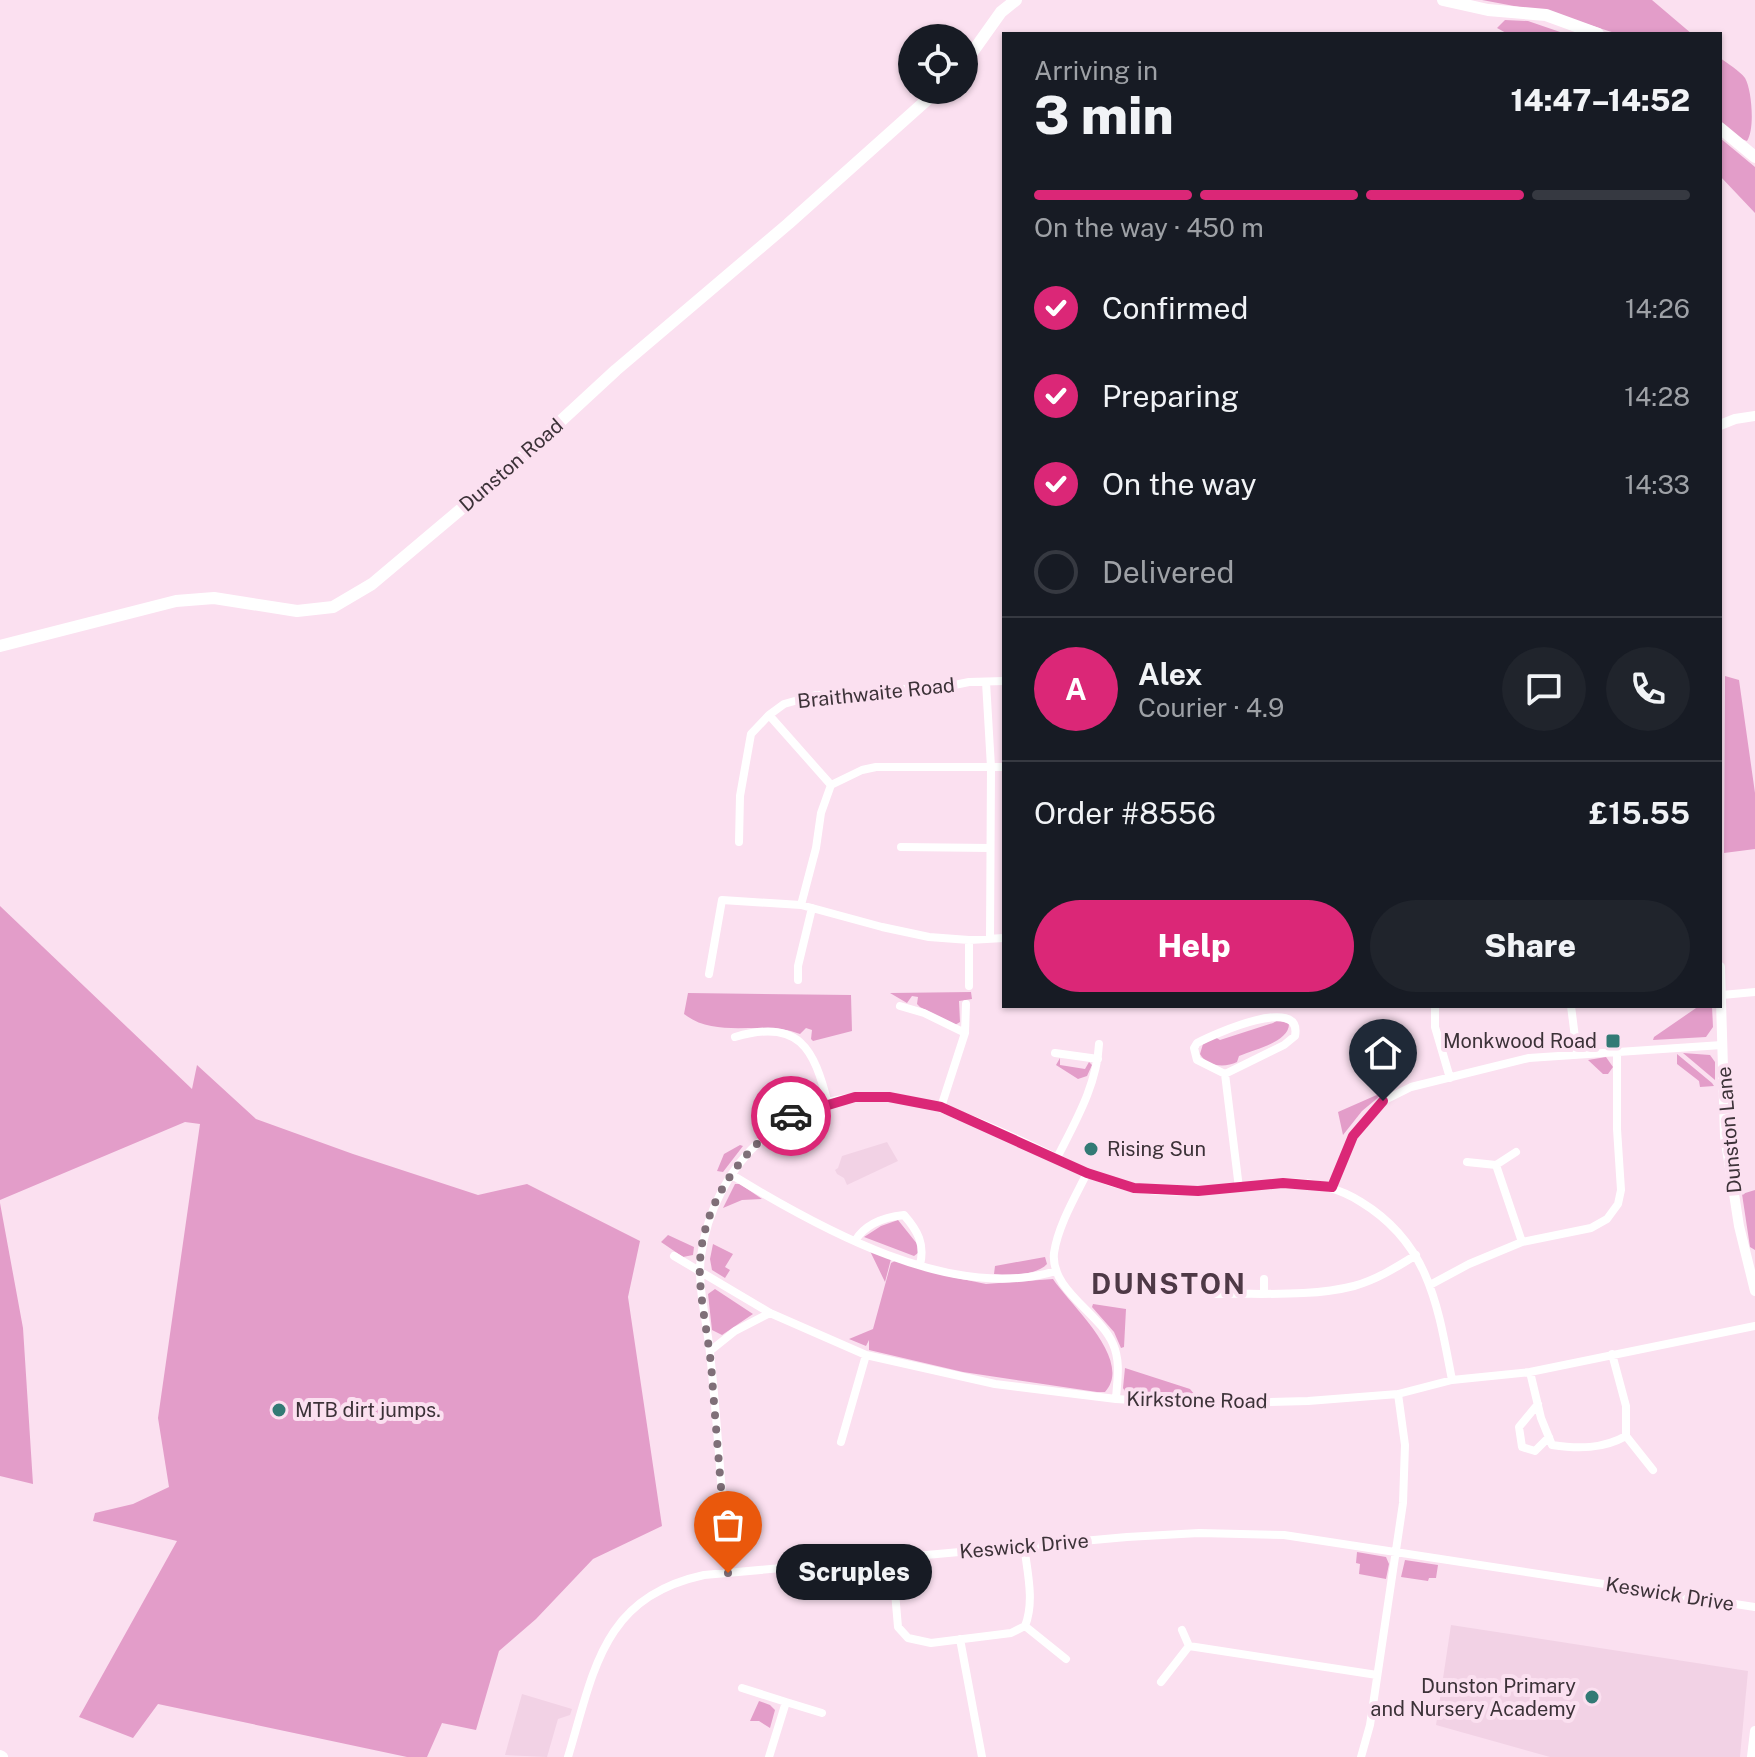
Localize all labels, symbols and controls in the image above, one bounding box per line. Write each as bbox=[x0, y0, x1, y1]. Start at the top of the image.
map controls bbox=[898, 24, 978, 104]
button: locate bbox=[898, 24, 978, 104]
text: Arriving in bbox=[1034, 55, 1158, 86]
text: 14:47–14:52 bbox=[1510, 82, 1690, 118]
text: 3 min bbox=[1034, 85, 1174, 146]
text: On the way · 450 m bbox=[1034, 212, 1264, 243]
icon: check bbox=[1034, 286, 1078, 330]
text: Confirmed bbox=[1102, 290, 1248, 326]
text: 14:26 bbox=[1625, 293, 1690, 324]
icon: check bbox=[1034, 374, 1078, 418]
text: Preparing bbox=[1102, 378, 1239, 414]
text: 14:28 bbox=[1624, 381, 1690, 412]
street label: Dunston Road bbox=[454, 413, 568, 517]
icon: check bbox=[1034, 462, 1078, 506]
text: On the way bbox=[1102, 466, 1256, 502]
text: 14:33 bbox=[1625, 469, 1690, 500]
text: Delivered bbox=[1102, 554, 1234, 590]
button: chat bbox=[1502, 647, 1586, 731]
button: phone bbox=[1606, 647, 1690, 731]
text: Alex bbox=[1138, 656, 1202, 692]
text: A bbox=[1065, 671, 1087, 707]
street label: Braithwaite Road bbox=[796, 673, 956, 713]
text: Courier · 4.9 bbox=[1138, 692, 1284, 723]
text: Order #8556 bbox=[1034, 795, 1216, 831]
text: £15.55 bbox=[1589, 795, 1690, 831]
button: Help bbox=[1034, 900, 1354, 992]
button: Share bbox=[1370, 900, 1690, 992]
pin bbox=[1349, 1019, 1417, 1101]
place label: Monkwood Road bbox=[1443, 1029, 1597, 1053]
icon: home bbox=[1361, 1031, 1405, 1075]
marker: Monkwood Road bbox=[1604, 1032, 1622, 1050]
street label: Dunston Lane bbox=[1711, 1066, 1747, 1194]
courier bbox=[751, 1076, 831, 1156]
icon: car bbox=[769, 1094, 813, 1138]
place label: Rising Sun bbox=[1107, 1137, 1206, 1161]
marker: Rising Sun bbox=[1082, 1140, 1100, 1158]
district label: DUNSTON bbox=[1091, 1267, 1247, 1300]
street label: Kirkstone Road bbox=[1126, 1387, 1268, 1413]
place label: MTB dirt jumps. bbox=[295, 1398, 441, 1422]
marker: MTB dirt jumps. bbox=[270, 1401, 288, 1419]
pin bbox=[694, 1491, 762, 1573]
icon: bag bbox=[706, 1503, 750, 1547]
street label: Keswick Drive bbox=[958, 1528, 1090, 1564]
callout: Scruples bbox=[776, 1545, 932, 1601]
text: Scruples bbox=[798, 1556, 910, 1587]
street label: Keswick Drive bbox=[1604, 1572, 1736, 1616]
place label: Dunston Primary and Nursery Academy bbox=[1370, 1674, 1576, 1721]
marker: Dunston Primary and Nursery Academy bbox=[1583, 1688, 1601, 1706]

